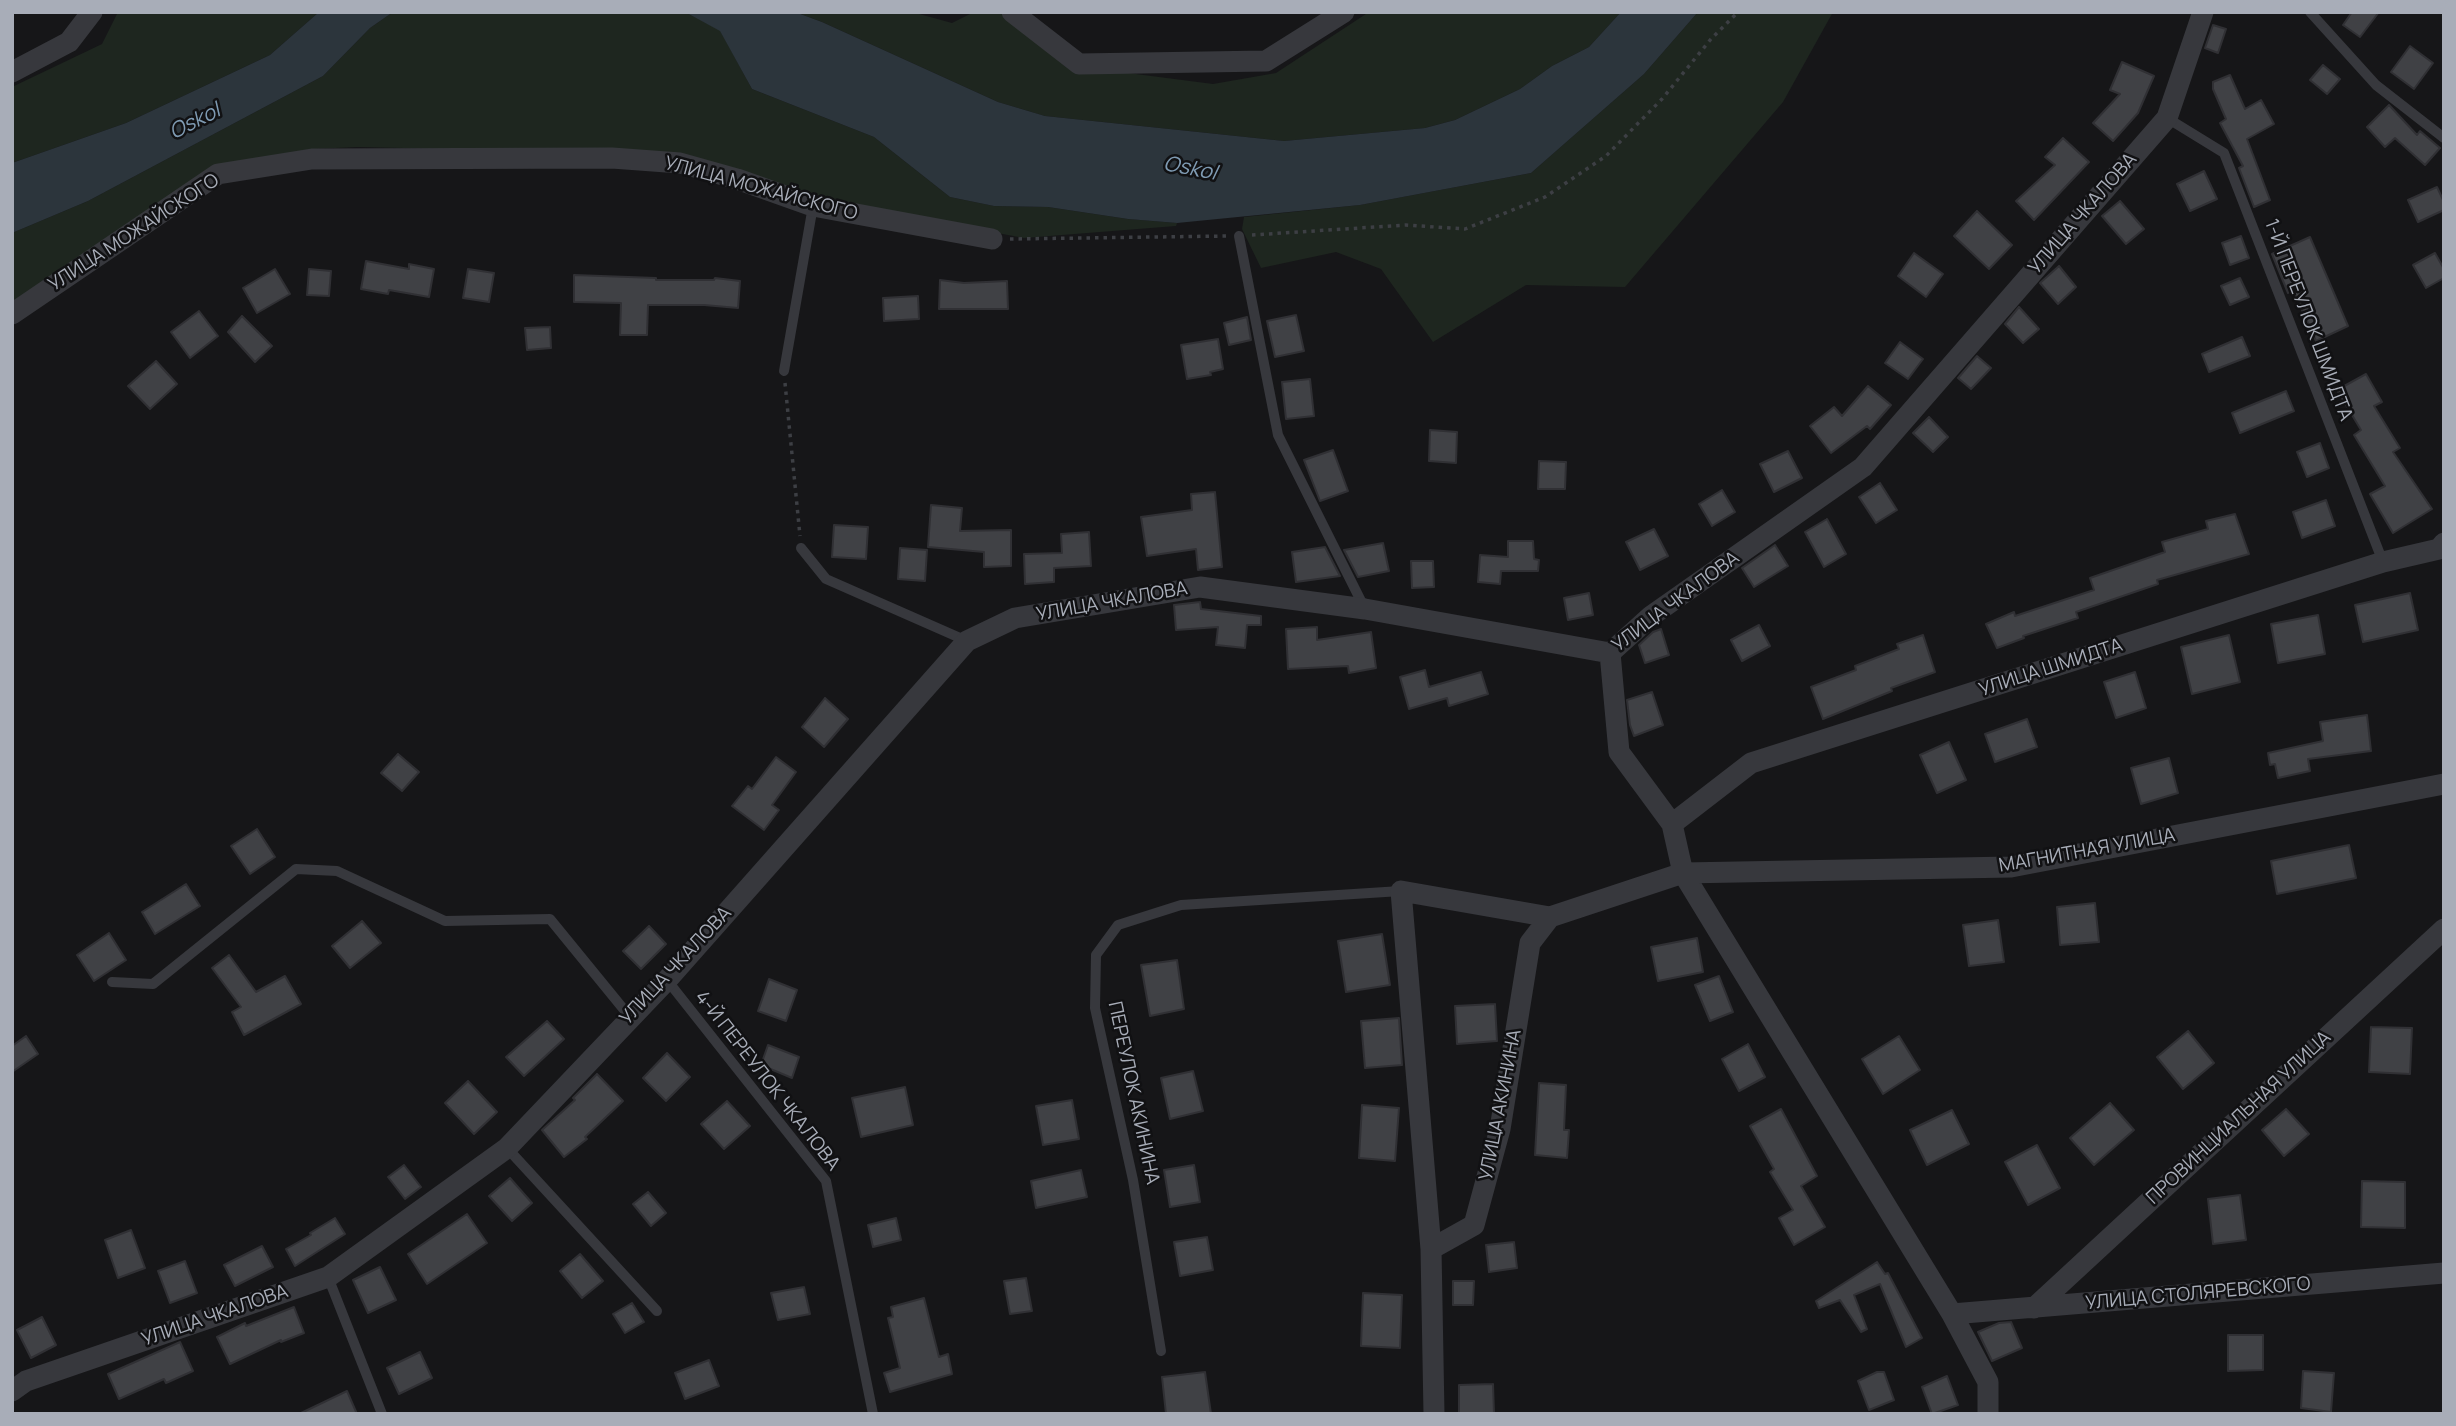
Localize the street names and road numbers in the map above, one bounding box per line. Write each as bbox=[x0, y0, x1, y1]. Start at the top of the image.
street label: УЛИЦА ЧКАЛОВА bbox=[2024, 149, 2142, 279]
street label: УЛИЦА МОЖАЙСКОГО bbox=[662, 152, 860, 226]
street label: УЛИЦА МОЖАЙСКОГО bbox=[44, 169, 224, 297]
street label: 1-Й ПЕРЕУЛОК ШМИДТА bbox=[2259, 216, 2357, 424]
street label: УЛИЦА ЧКАЛОВА bbox=[1608, 547, 1744, 657]
street label: УЛИЦА ЧКАЛОВА bbox=[1035, 577, 1189, 627]
street label: УЛИЦА ШМИДТА bbox=[1976, 634, 2126, 702]
street label: МАГНИТНАЯ УЛИЦА bbox=[1997, 824, 2177, 878]
street label: УЛИЦА ЧКАЛОВА bbox=[615, 902, 737, 1030]
street label: 4-Й ПЕРЕУЛОК ЧКАЛОВА bbox=[690, 987, 844, 1175]
street label: ПЕРЕУЛОК АКИНИНА bbox=[1102, 1000, 1164, 1186]
street label: УЛИЦА АКИНИНА bbox=[1475, 1027, 1527, 1183]
street label: ПРОВИНЦИАЛЬНАЯ УЛИЦА bbox=[2142, 1027, 2336, 1209]
street label: УЛИЦА СТОЛЯРЕВСКОГО bbox=[2085, 1273, 2311, 1315]
street label: УЛИЦА ЧКАЛОВА bbox=[139, 1280, 291, 1352]

